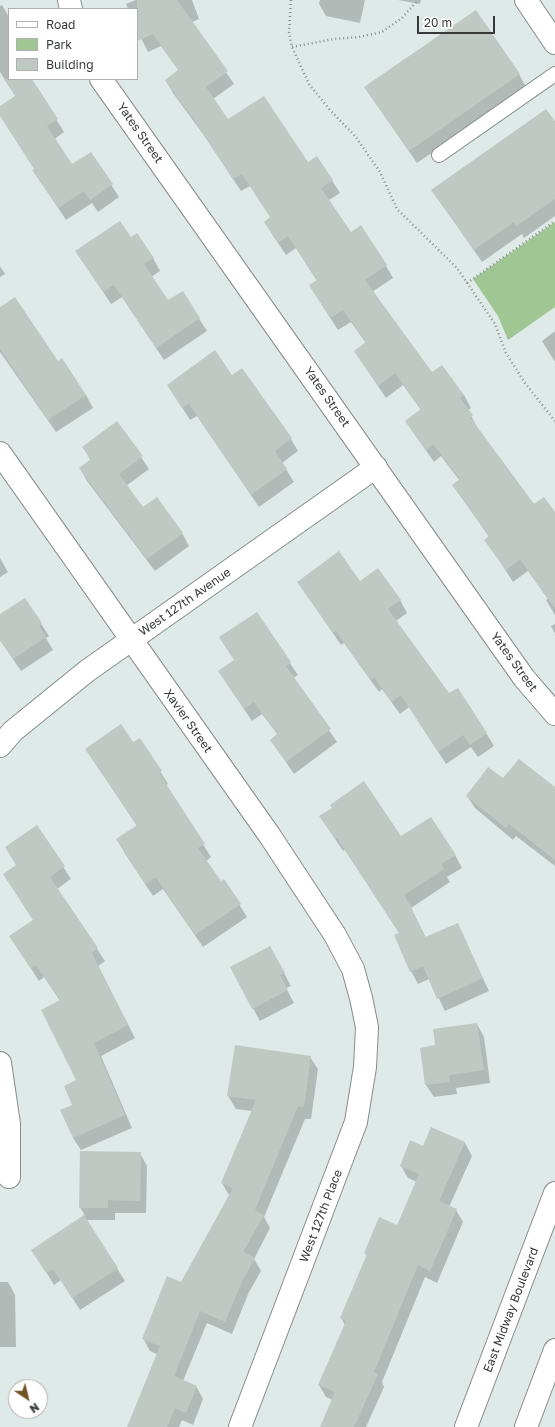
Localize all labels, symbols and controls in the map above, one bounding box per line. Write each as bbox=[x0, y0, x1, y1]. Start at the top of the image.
legend bbox=[8, 8, 138, 80]
scale bar bbox=[419, 8, 497, 34]
text: 20 m bbox=[424, 15, 452, 30]
text: Road bbox=[46, 17, 75, 32]
text: Park bbox=[46, 37, 72, 52]
text: Building bbox=[46, 57, 94, 72]
street label: Yates Street bbox=[114, 100, 166, 166]
street label: Yates Street bbox=[301, 364, 353, 430]
street label: West 127th Avenue bbox=[136, 565, 234, 639]
street label: Yates Street bbox=[488, 629, 540, 695]
street label: Xavier Street bbox=[161, 686, 215, 756]
street label: West 127th Place bbox=[297, 1167, 345, 1265]
street label: East Midway Boulevard bbox=[480, 1245, 542, 1375]
north arrow bbox=[8, 1379, 48, 1419]
text: N bbox=[27, 1401, 42, 1416]

